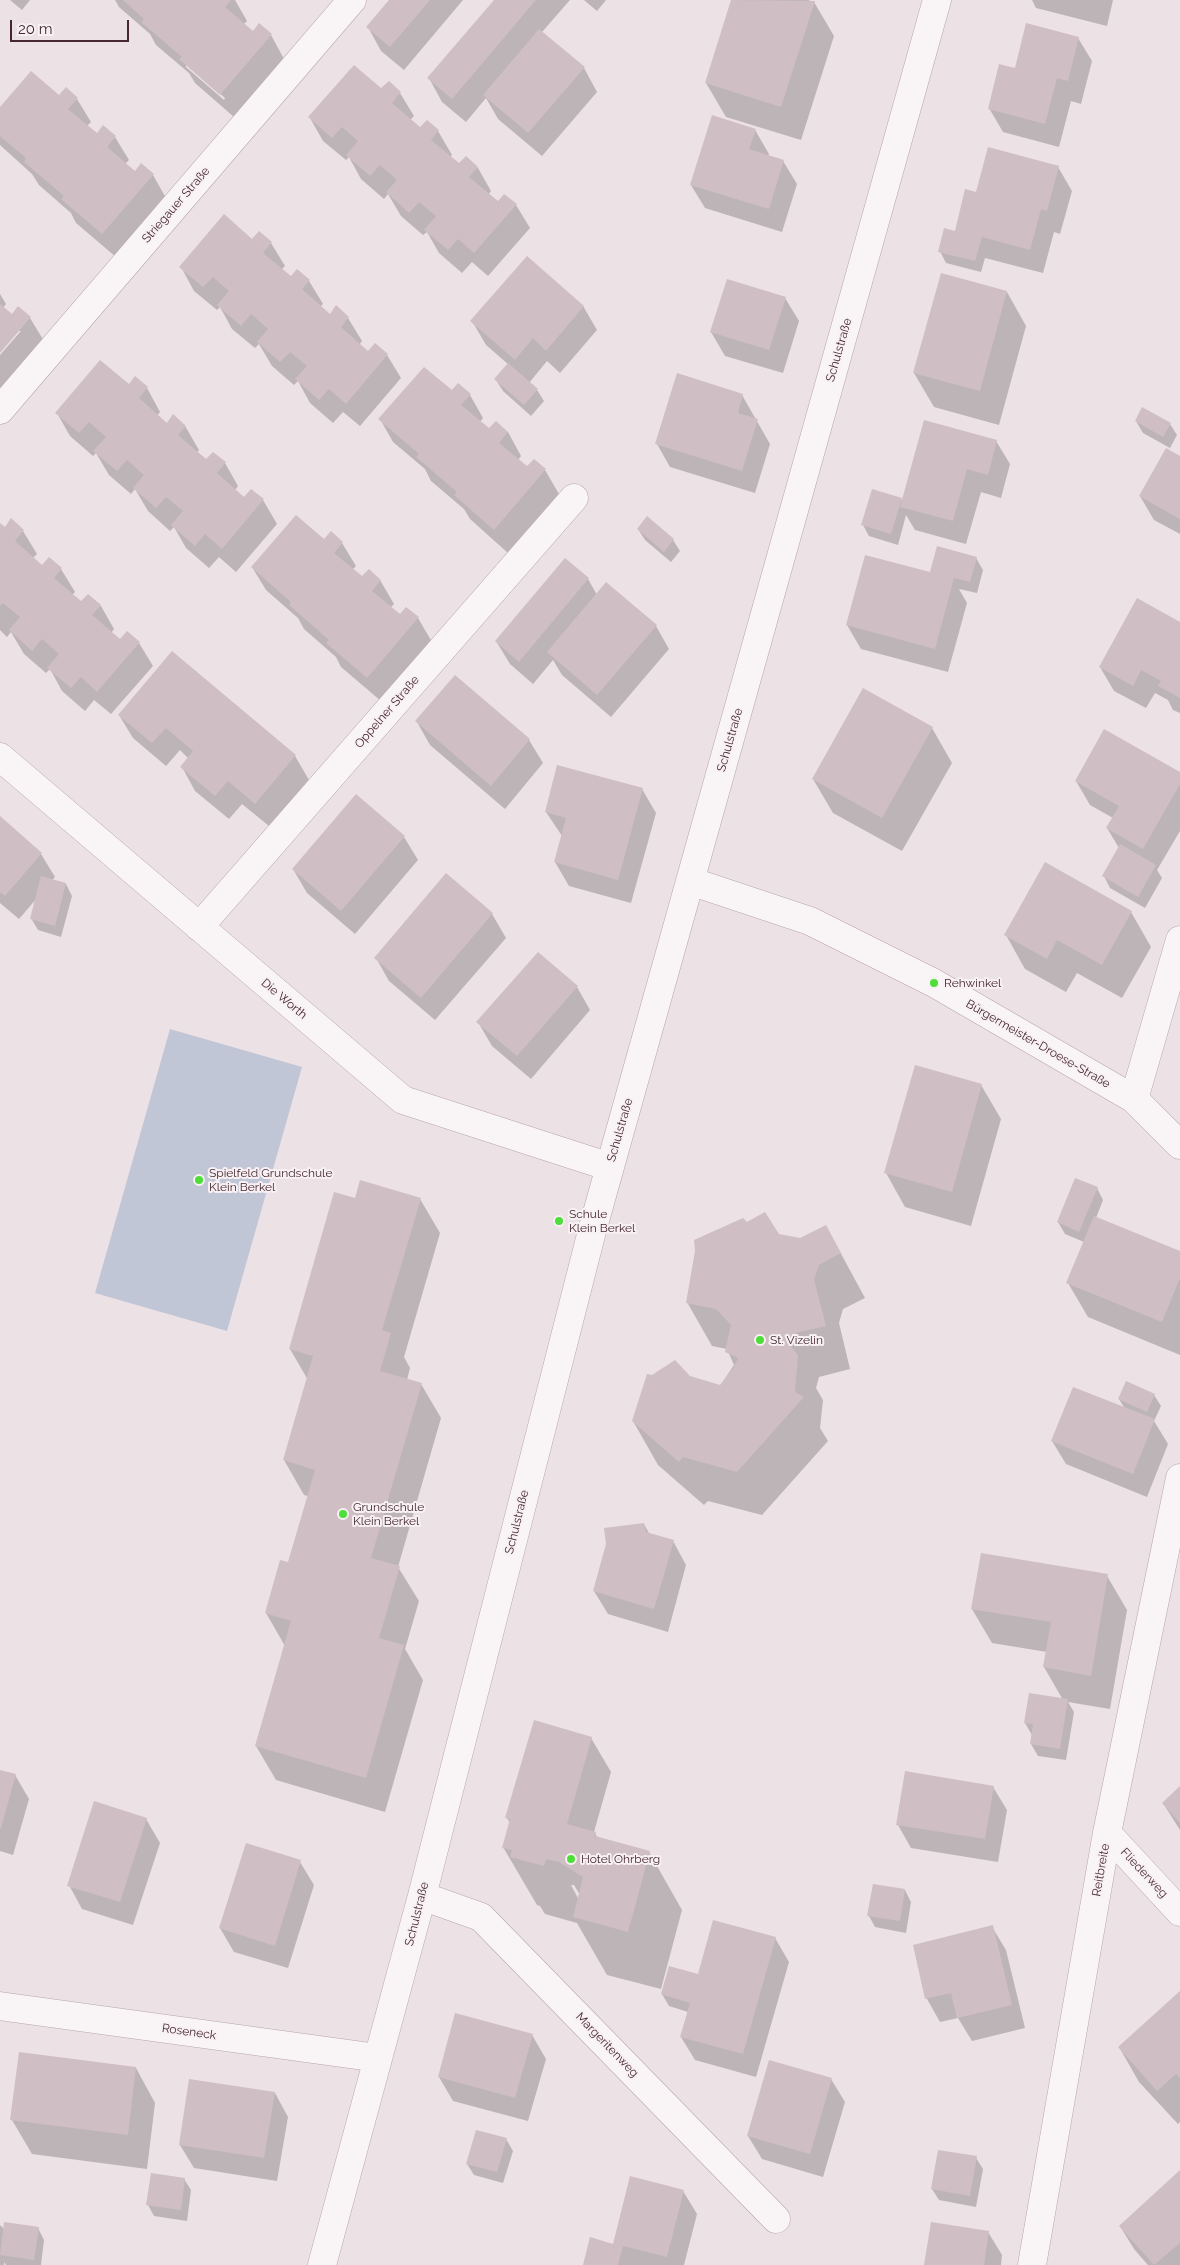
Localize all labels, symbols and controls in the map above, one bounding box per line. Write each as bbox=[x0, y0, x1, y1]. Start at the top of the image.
scale bar bbox=[12, 10, 131, 42]
text: 20 m bbox=[18, 20, 53, 38]
street label: Striegauer Straße bbox=[139, 164, 213, 246]
street label: Schulstraße bbox=[823, 317, 855, 383]
street label: Oppelner Straße bbox=[352, 673, 422, 751]
street label: Schulstraße bbox=[714, 707, 746, 773]
street label: Die Worth bbox=[258, 976, 310, 1022]
place label: Rehwinkel bbox=[944, 976, 1001, 990]
marker: Rehwinkel bbox=[928, 977, 940, 989]
street label: Bürgermeister-Droese-Straße bbox=[963, 997, 1113, 1091]
street label: Schulstraße bbox=[604, 1097, 636, 1163]
place label: Spielfeld Grundschule Klein Berkel bbox=[209, 1166, 332, 1194]
marker: Spielfeld Grundschule Klein Berkel bbox=[193, 1174, 205, 1186]
place label: Schule Klein Berkel bbox=[569, 1207, 635, 1235]
marker: Schule Klein Berkel bbox=[553, 1215, 565, 1227]
place label: St. Vizelin bbox=[770, 1333, 823, 1347]
marker: St. Vizelin bbox=[754, 1334, 766, 1346]
street label: Schulstraße bbox=[502, 1489, 532, 1555]
place label: Grundschule Klein Berkel bbox=[353, 1500, 424, 1528]
marker: Grundschule Klein Berkel bbox=[337, 1508, 349, 1520]
street label: Reitbreite bbox=[1089, 1842, 1113, 1898]
street label: Fliederweg bbox=[1117, 1845, 1171, 1901]
place label: Hotel Ohrberg bbox=[581, 1852, 660, 1866]
marker: Hotel Ohrberg bbox=[565, 1853, 577, 1865]
street label: Schulstraße bbox=[402, 1881, 432, 1947]
street label: Margeritenweg bbox=[573, 2010, 641, 2080]
street label: Roseneck bbox=[161, 2021, 217, 2043]

